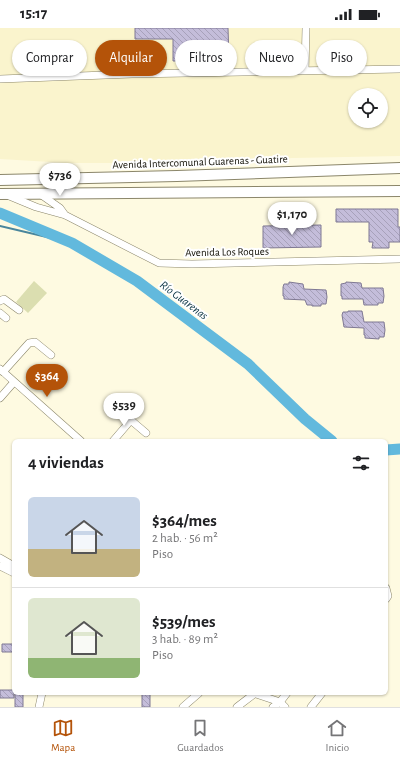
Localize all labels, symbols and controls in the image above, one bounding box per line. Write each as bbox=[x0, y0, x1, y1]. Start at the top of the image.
text: 15:17 bbox=[20, 6, 47, 21]
chip: Comprar bbox=[12, 40, 87, 76]
chip: Alquilar bbox=[95, 40, 167, 76]
chip: Filtros bbox=[175, 40, 237, 76]
chip: Nuevo bbox=[245, 40, 308, 76]
chip: Piso bbox=[316, 40, 367, 76]
map controls bbox=[348, 88, 388, 128]
button: locate bbox=[348, 88, 388, 128]
street label: Avenida Intercomunal Guarenas - Guatire bbox=[112, 153, 288, 171]
pin: $736 bbox=[36, 163, 84, 197]
text: $736 bbox=[48, 169, 72, 182]
pin: $1,170 bbox=[259, 202, 325, 236]
text: $1,170 bbox=[277, 208, 307, 221]
street label: Avenida Los Roques bbox=[185, 246, 269, 258]
water label: Río Guarenas bbox=[158, 278, 210, 322]
pin: $364 bbox=[23, 364, 71, 398]
text: $364 bbox=[35, 370, 59, 383]
pin: $539 bbox=[100, 393, 148, 427]
text: $539 bbox=[112, 399, 136, 412]
icon: filters bbox=[350, 452, 372, 474]
text: 4 viviendas bbox=[28, 454, 104, 471]
text: $364/mes bbox=[152, 512, 217, 529]
icon: home bbox=[60, 513, 108, 561]
text: 2 hab. · 56 m² bbox=[152, 532, 218, 545]
text: Piso bbox=[152, 548, 173, 561]
text: $539/mes bbox=[152, 613, 216, 630]
icon: home bbox=[60, 614, 108, 662]
text: 3 hab. · 89 m² bbox=[152, 633, 218, 646]
text: Piso bbox=[152, 649, 173, 662]
tab: Mapa bbox=[51, 717, 75, 754]
tab: Guardados bbox=[177, 717, 224, 754]
tab: Inicio bbox=[326, 717, 349, 754]

